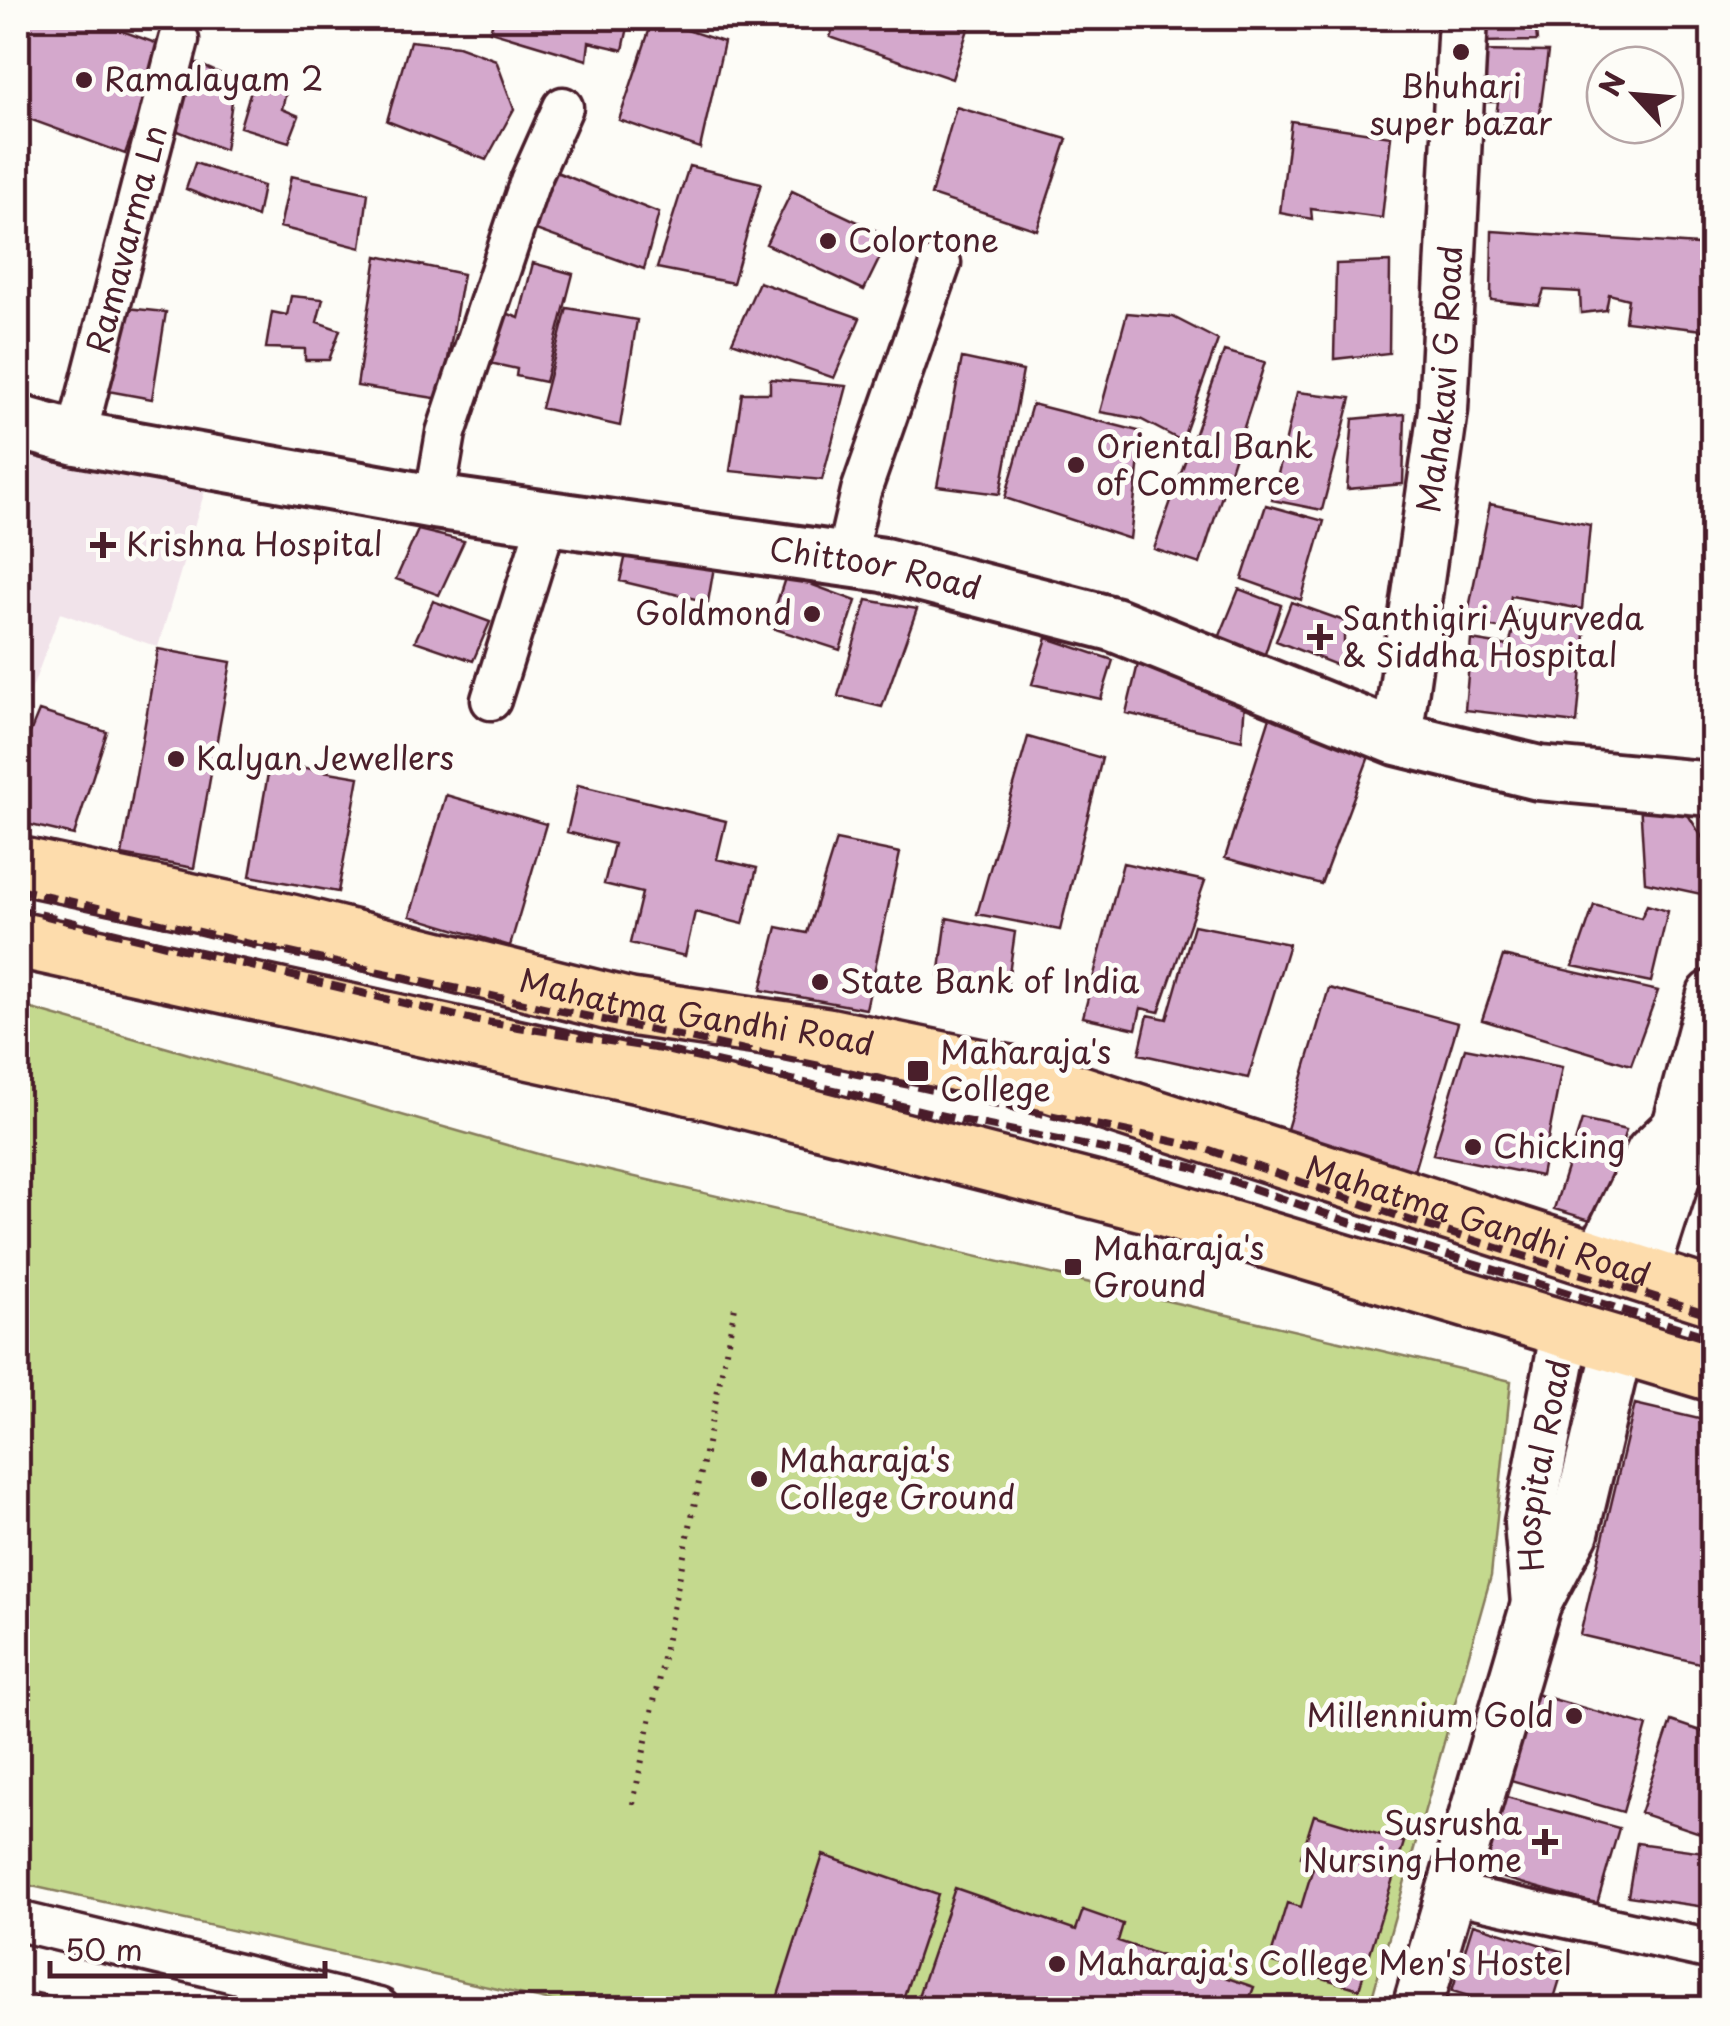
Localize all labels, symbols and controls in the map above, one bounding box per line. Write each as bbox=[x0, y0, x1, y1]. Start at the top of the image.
marker: Bhuhari super bazar bbox=[1450, 41, 1472, 63]
north arrow bbox=[1585, 45, 1685, 145]
place label: Ramalayam 2 bbox=[104, 54, 323, 102]
place label: Bhuhari super bazar bbox=[1370, 61, 1553, 146]
text: N bbox=[1587, 64, 1635, 103]
marker: Ramalayam 2 bbox=[73, 69, 95, 91]
street label: Ramavarma Ln bbox=[73, 119, 178, 359]
place label: Colortone bbox=[848, 215, 999, 263]
marker: Colortone bbox=[817, 230, 839, 252]
street label: Mahakavi G Road bbox=[1403, 244, 1473, 515]
place label: Oriental Bank of Commerce bbox=[1096, 421, 1313, 506]
marker: Oriental Bank of Commerce bbox=[1065, 454, 1087, 476]
place label: Krishna Hospital bbox=[126, 519, 383, 567]
street label: Chittoor Road bbox=[766, 523, 986, 611]
marker: Krishna Hospital bbox=[90, 532, 116, 558]
place label: Goldmond bbox=[635, 588, 792, 636]
place label: Santhigiri Ayurveda & Siddha Hospital bbox=[1342, 593, 1644, 678]
marker: Goldmond bbox=[801, 603, 823, 625]
marker: Santhigiri Ayurveda & Siddha Hospital bbox=[1307, 624, 1333, 650]
place label: Kalyan Jewellers bbox=[196, 733, 454, 781]
marker: Kalyan Jewellers bbox=[165, 748, 187, 770]
street label: Mahatma Gandhi Road bbox=[515, 955, 879, 1067]
place label: State Bank of India bbox=[840, 956, 1139, 1004]
marker: State Bank of India bbox=[809, 971, 831, 993]
place label: Maharaja's College bbox=[940, 1027, 1111, 1112]
marker: Maharaja's College bbox=[905, 1058, 931, 1084]
place label: Chicking bbox=[1493, 1121, 1626, 1169]
marker: Chicking bbox=[1462, 1136, 1484, 1158]
street label: Mahatma Gandhi Road bbox=[1300, 1142, 1657, 1298]
place label: Maharaja's Ground bbox=[1093, 1223, 1264, 1308]
marker: Maharaja's Ground bbox=[1062, 1256, 1084, 1278]
street label: Hospital Road bbox=[1502, 1355, 1582, 1574]
place label: Maharaja's College Ground bbox=[779, 1435, 1015, 1520]
marker: Maharaja's College Ground bbox=[748, 1468, 770, 1490]
place label: Millennium Gold bbox=[1307, 1690, 1554, 1738]
marker: Millennium Gold bbox=[1563, 1705, 1585, 1727]
place label: Susrusha Nursing Home bbox=[1302, 1798, 1522, 1883]
marker: Susrusha Nursing Home bbox=[1532, 1829, 1558, 1855]
scale bar bbox=[50, 1916, 325, 1978]
text: 50 m bbox=[65, 1926, 143, 1971]
place label: Maharaja's College Men's Hostel bbox=[1077, 1938, 1572, 1986]
marker: Maharaja's College Men's Hostel bbox=[1046, 1953, 1068, 1975]

